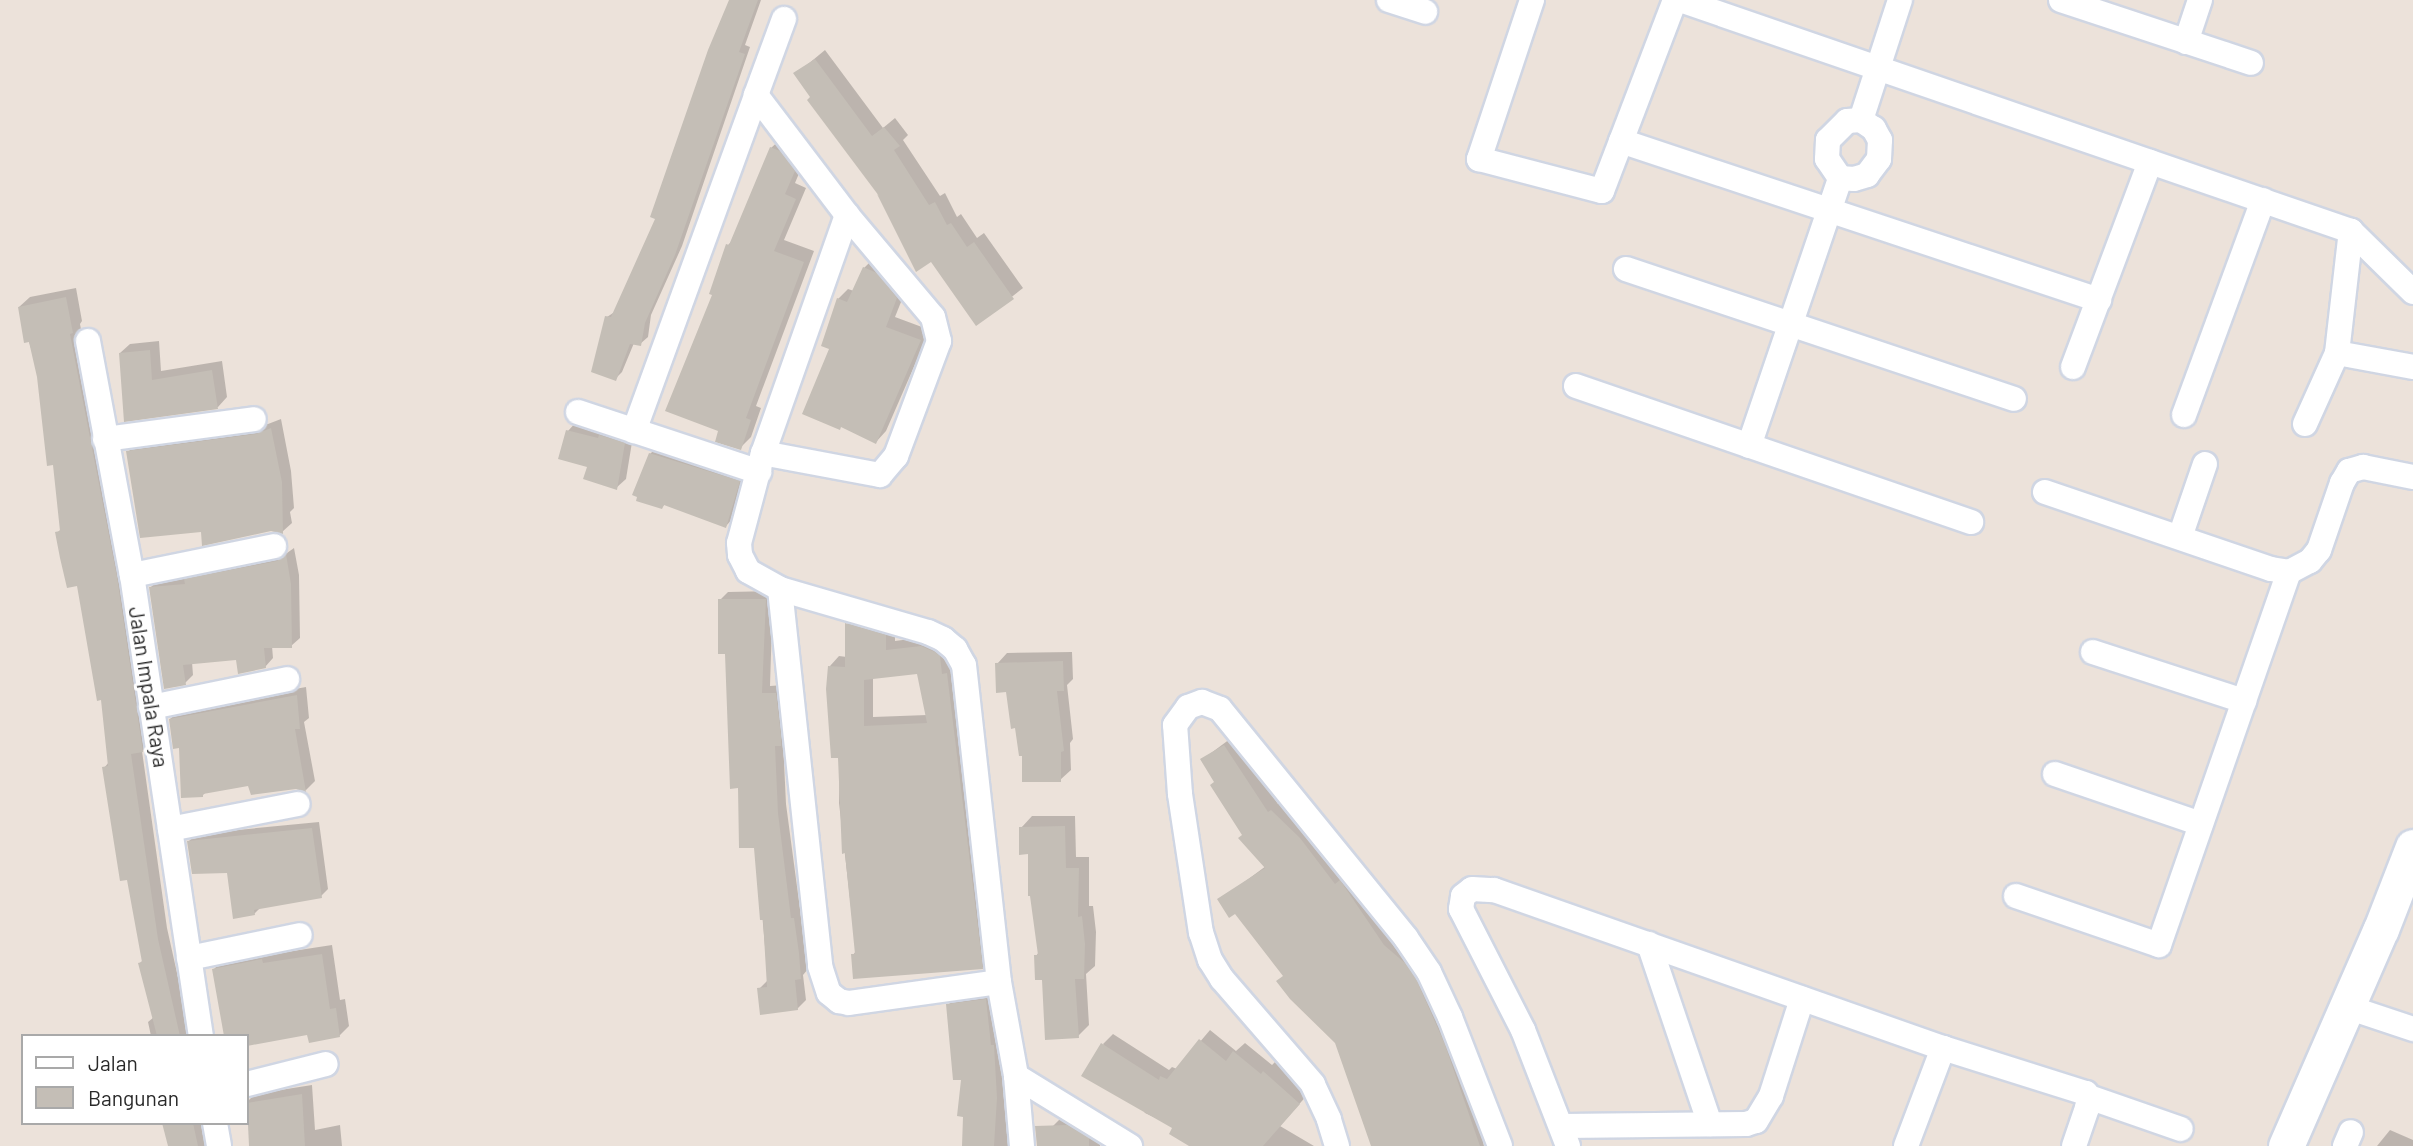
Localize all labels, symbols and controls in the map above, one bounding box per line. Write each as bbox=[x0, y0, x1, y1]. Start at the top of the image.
street label: Jalan Impala Raya bbox=[124, 605, 174, 769]
legend bbox=[21, 1034, 248, 1125]
text: Jalan bbox=[88, 1050, 138, 1075]
text: Bangunan bbox=[88, 1085, 179, 1110]

